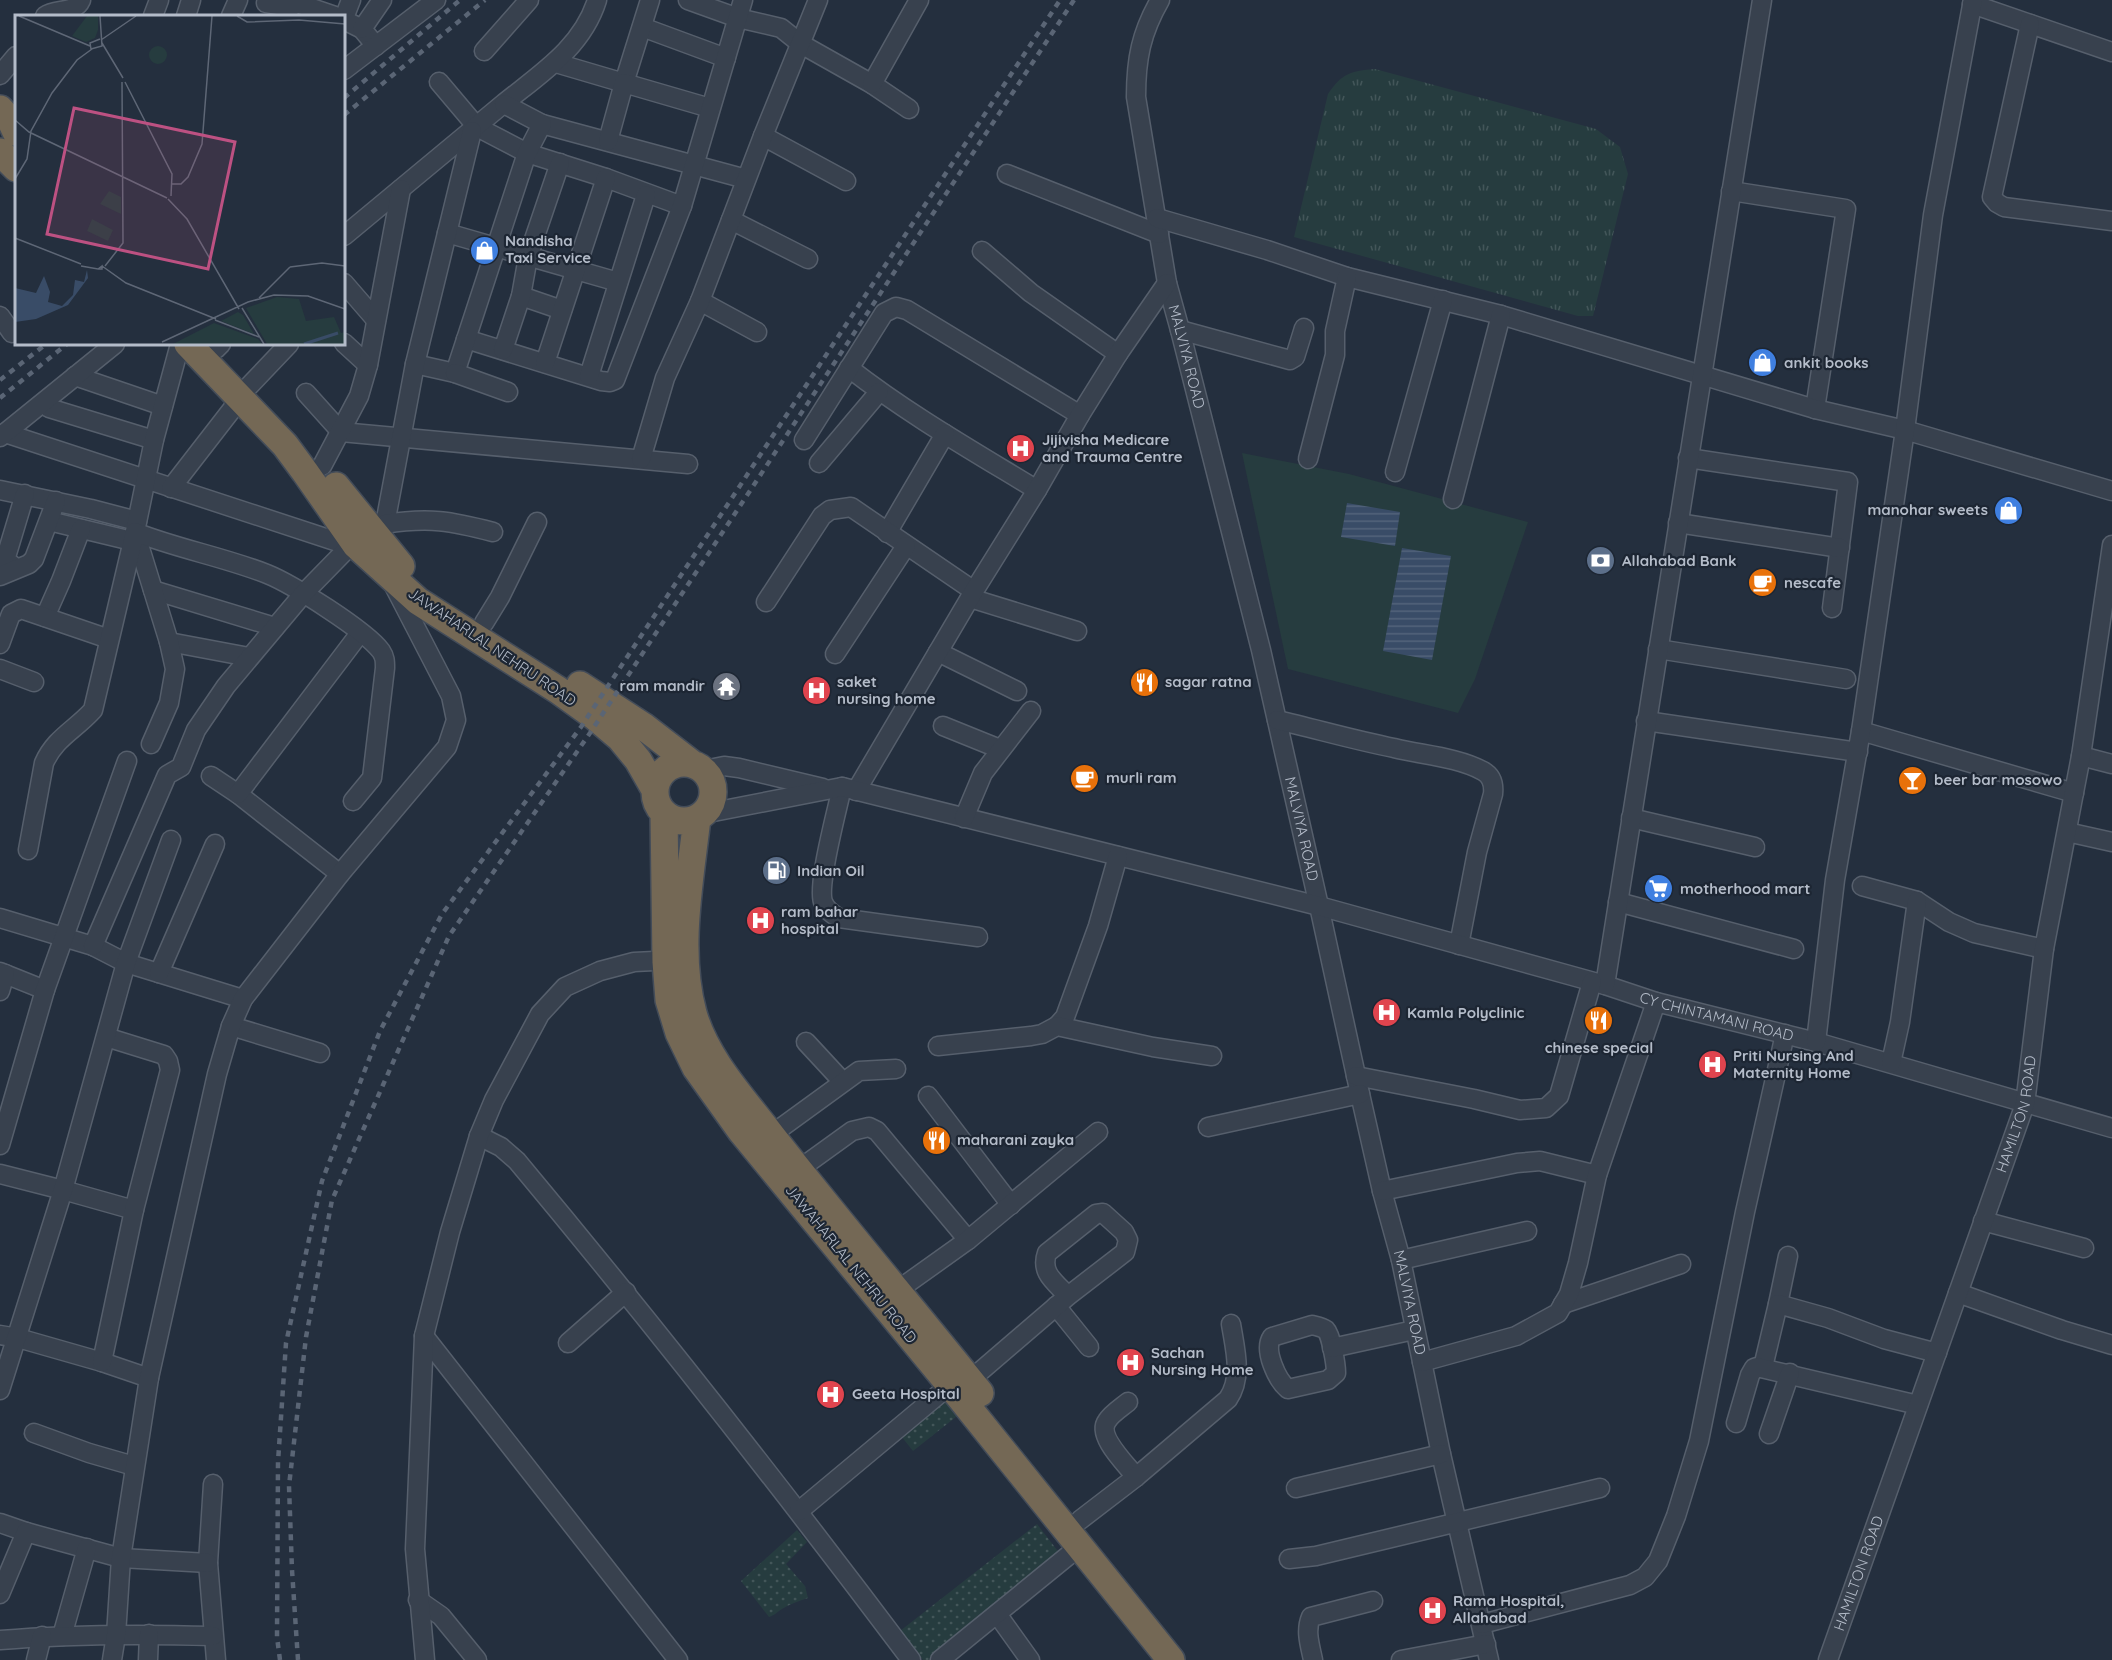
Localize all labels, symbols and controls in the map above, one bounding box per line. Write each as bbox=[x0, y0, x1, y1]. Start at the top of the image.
inset map bbox=[15, 15, 345, 345]
place label: Nandisha Taxi Service bbox=[505, 231, 591, 267]
shop icon: Nandisha Taxi Service bbox=[468, 234, 500, 266]
street label: MALVIYA ROAD bbox=[1164, 302, 1210, 411]
shop icon: ankit books bbox=[1747, 347, 1779, 379]
place label: ankit books bbox=[1784, 353, 1869, 372]
place label: Jijivisha Medicare and Trauma Centre bbox=[1042, 430, 1183, 466]
hospital icon: Jijivisha Medicare and Trauma Centre bbox=[1005, 433, 1037, 465]
shop icon: manohar sweets bbox=[1993, 494, 2025, 526]
place label: manohar sweets bbox=[1867, 500, 1988, 519]
bank icon: Allahabad Bank bbox=[1585, 545, 1617, 577]
place label: Allahabad Bank bbox=[1622, 551, 1737, 570]
cafe icon: nescafe bbox=[1747, 567, 1779, 599]
place label: nescafe bbox=[1784, 573, 1841, 592]
street label: JAWAHARLAL NEHRU ROAD bbox=[405, 583, 580, 710]
restaurant icon: sagar ratna bbox=[1128, 666, 1160, 698]
temple icon: ram mandir bbox=[710, 670, 742, 702]
place label: saket nursing home bbox=[837, 672, 936, 708]
place label: sagar ratna bbox=[1165, 672, 1252, 691]
hospital icon: saket nursing home bbox=[800, 675, 832, 707]
place label: ram mandir bbox=[620, 676, 705, 695]
cafe icon: murli ram bbox=[1069, 762, 1101, 794]
bar icon: beer bar mosowo bbox=[1897, 764, 1929, 796]
place label: murli ram bbox=[1106, 768, 1177, 787]
place label: beer bar mosowo bbox=[1934, 770, 2062, 789]
street label: MALVIYA ROAD bbox=[1281, 775, 1323, 883]
fuel station icon: Indian Oil bbox=[760, 855, 792, 887]
place label: Indian Oil bbox=[797, 861, 865, 880]
supermarket icon: motherhood mart bbox=[1643, 873, 1675, 905]
place label: motherhood mart bbox=[1680, 879, 1811, 898]
place label: ram bahar hospital bbox=[781, 902, 859, 938]
hospital icon: ram bahar hospital bbox=[744, 905, 776, 937]
street label: CY CHINTAMANI ROAD bbox=[1637, 987, 1796, 1045]
hospital icon: Kamla Polyclinic bbox=[1370, 997, 1402, 1029]
place label: Kamla Polyclinic bbox=[1407, 1003, 1524, 1022]
restaurant icon: chinese special bbox=[1583, 1005, 1615, 1037]
place label: chinese special bbox=[1545, 1038, 1653, 1057]
place label: Priti Nursing And Maternity Home bbox=[1733, 1046, 1854, 1082]
hospital icon: Priti Nursing And Maternity Home bbox=[1696, 1049, 1728, 1081]
street label: HAMILTON ROAD bbox=[1991, 1054, 2040, 1175]
restaurant icon: maharani zayka bbox=[920, 1124, 952, 1156]
place label: maharani zayka bbox=[957, 1130, 1074, 1149]
street label: JAWAHARLAL NEHRU ROAD bbox=[781, 1180, 921, 1347]
street label: MALVIYA ROAD bbox=[1390, 1248, 1430, 1357]
place label: Sachan Nursing Home bbox=[1151, 1343, 1254, 1379]
hospital icon: Sachan Nursing Home bbox=[1114, 1346, 1146, 1378]
hospital icon: Geeta Hospital bbox=[815, 1378, 847, 1410]
place label: Geeta Hospital bbox=[852, 1384, 960, 1403]
street label: HAMILTON ROAD bbox=[1829, 1513, 1887, 1633]
place label: Rama Hospital, Allahabad bbox=[1453, 1591, 1564, 1627]
hospital icon: Rama Hospital, Allahabad bbox=[1416, 1594, 1448, 1626]

